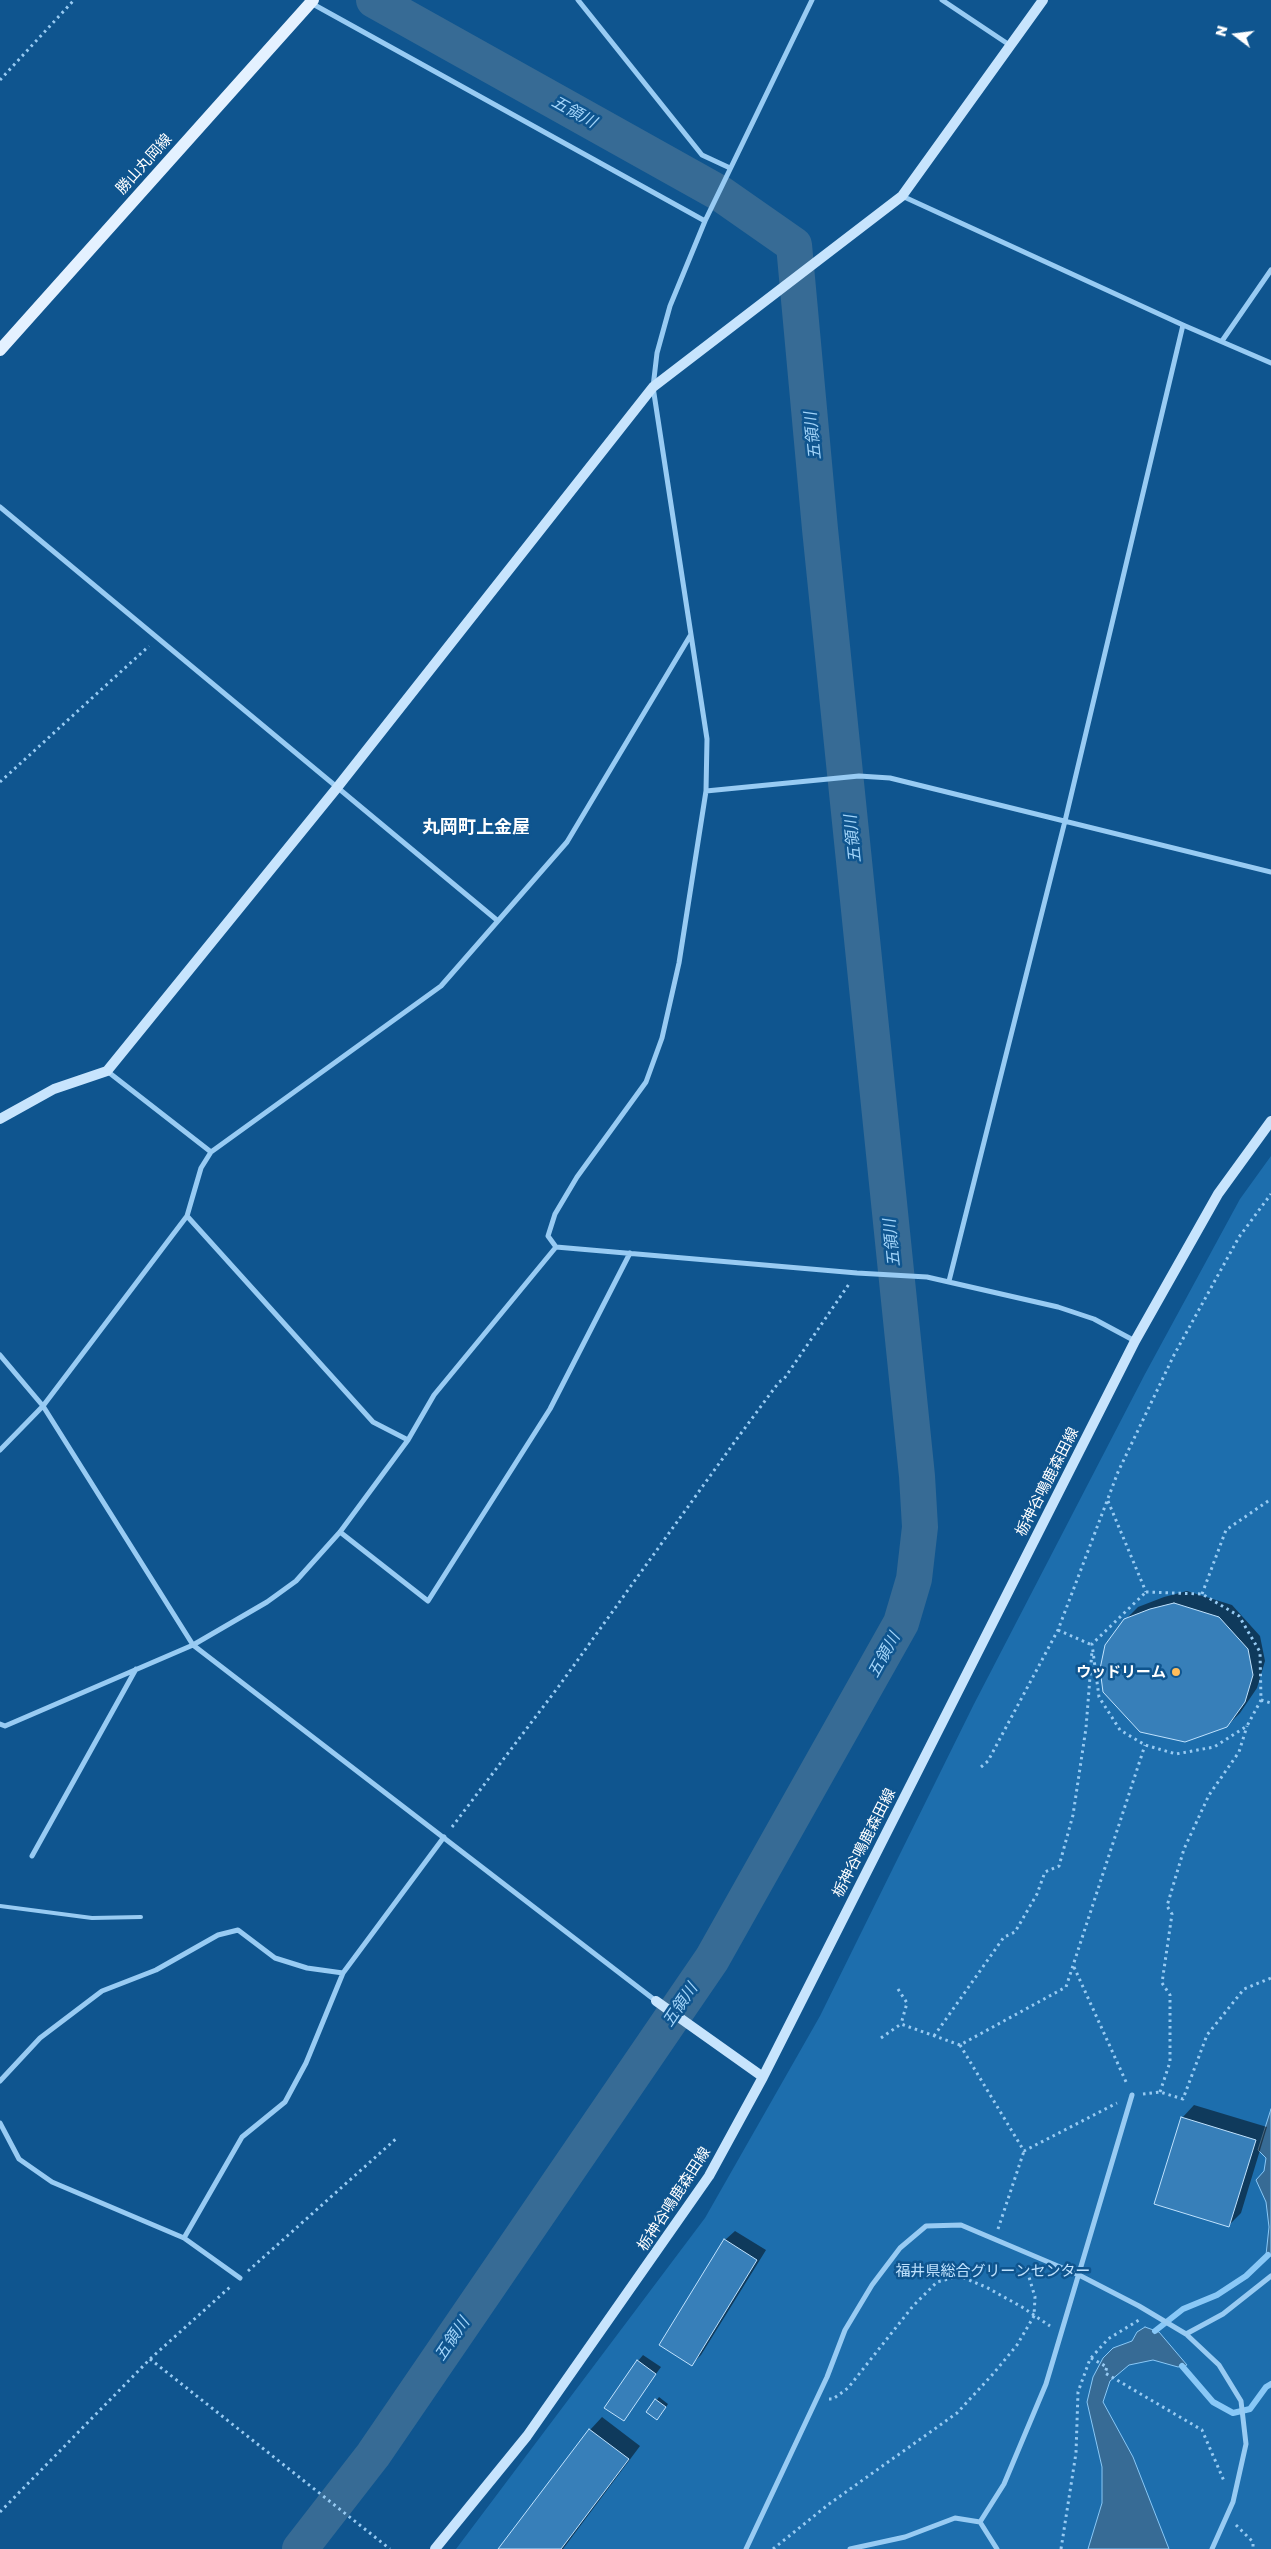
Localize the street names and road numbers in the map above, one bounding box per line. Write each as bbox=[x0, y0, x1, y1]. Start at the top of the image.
street label: 勝山丸岡線 bbox=[112, 130, 176, 198]
street label: 栃神谷鳴鹿森田線 bbox=[1012, 1424, 1082, 1540]
street label: 栃神谷鳴鹿森田線 bbox=[829, 1785, 899, 1901]
street label: 栃神谷鳴鹿森田線 bbox=[634, 2144, 714, 2254]

